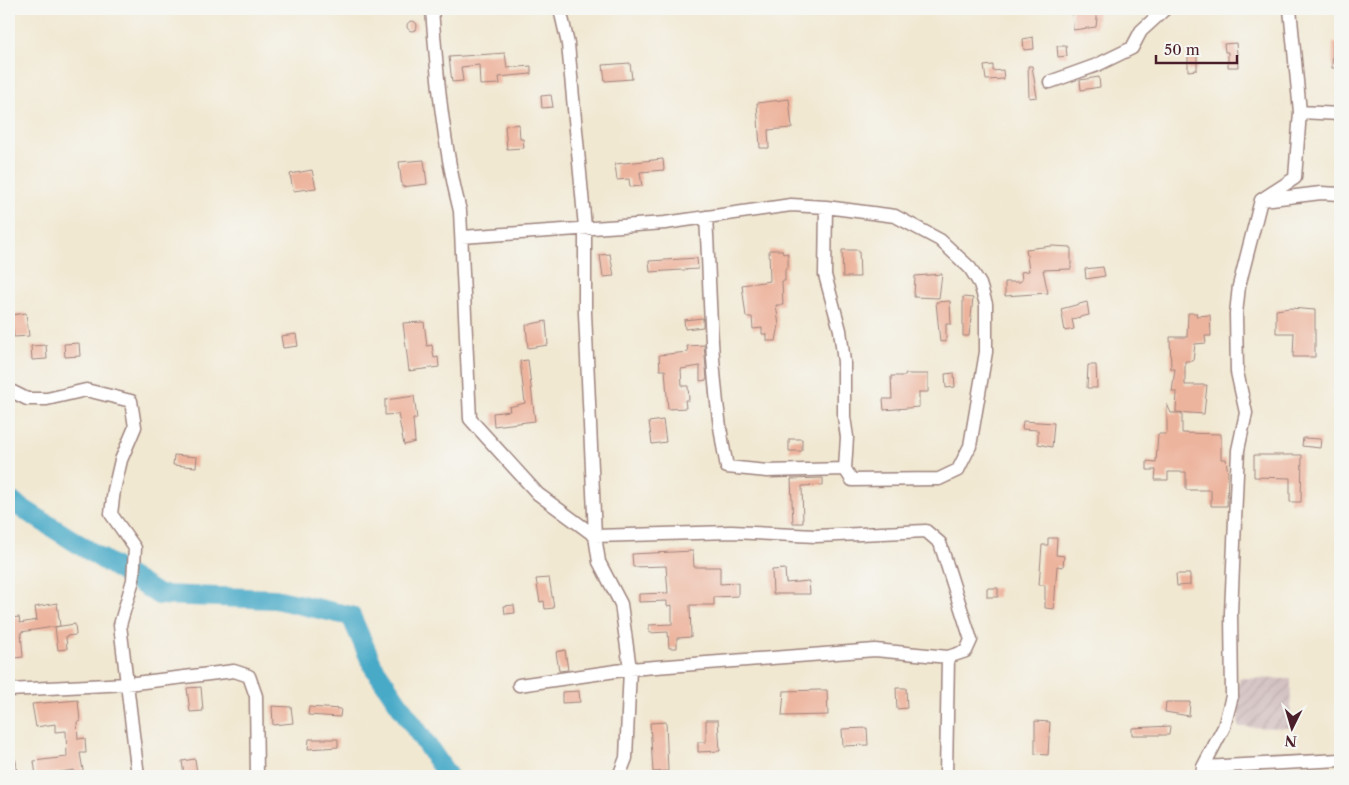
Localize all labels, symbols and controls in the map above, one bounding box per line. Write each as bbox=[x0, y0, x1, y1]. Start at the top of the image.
scale bar bbox=[1156, 32, 1238, 64]
text: 50 m bbox=[1164, 40, 1200, 59]
north arrow bbox=[1266, 702, 1316, 752]
text: N bbox=[1284, 731, 1298, 750]

